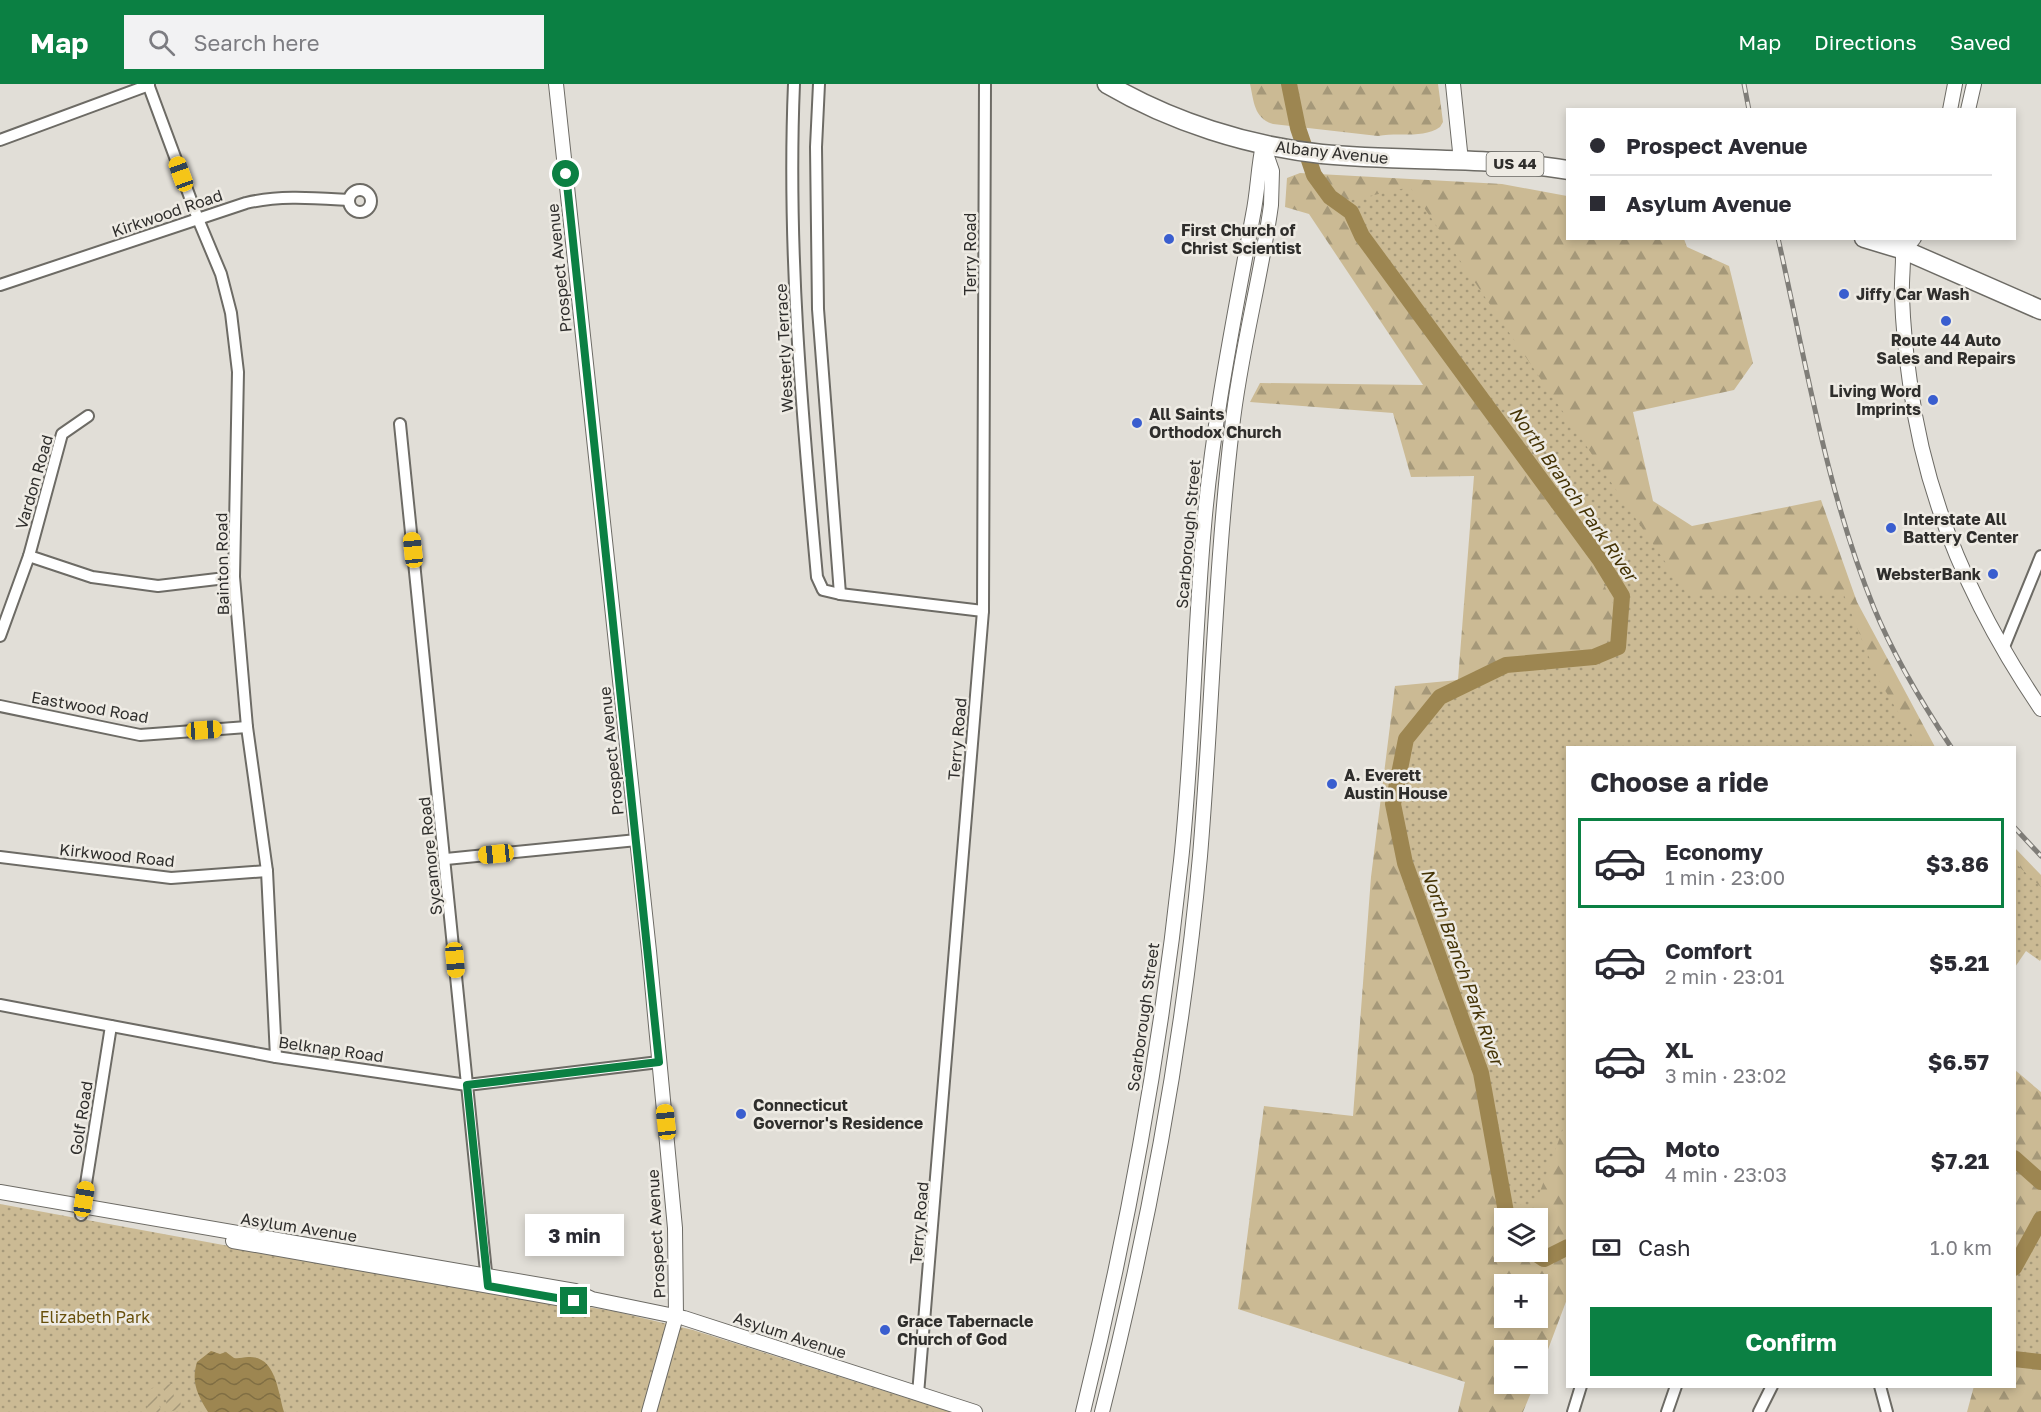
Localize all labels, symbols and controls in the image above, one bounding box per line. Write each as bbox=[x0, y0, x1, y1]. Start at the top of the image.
search box bbox=[124, 15, 544, 69]
text: Map bbox=[30, 26, 88, 59]
icon: search bbox=[145, 26, 178, 59]
text: Search here bbox=[193, 29, 319, 56]
text: Map bbox=[1738, 29, 1781, 55]
text: Directions bbox=[1814, 29, 1917, 55]
text: Saved bbox=[1950, 29, 2011, 55]
text: Prospect Avenue bbox=[1626, 132, 1808, 159]
street label: Albany Avenue bbox=[1275, 136, 1389, 168]
road number: US 44 bbox=[1486, 152, 1544, 176]
car bbox=[166, 154, 196, 194]
route start bbox=[552, 160, 579, 187]
street label: Kirkwood Road bbox=[109, 185, 225, 241]
text: Asylum Avenue bbox=[1626, 190, 1792, 217]
street label: Prospect Avenue bbox=[542, 203, 576, 333]
street label: Terry Road bbox=[960, 213, 980, 295]
place label: First Church of Christ Scientist bbox=[1181, 220, 1301, 258]
marker: First Church of Christ Scientist bbox=[1162, 232, 1176, 246]
street label: Westerly Terrace bbox=[771, 283, 797, 413]
place label: Jiffy Car Wash bbox=[1856, 284, 1969, 304]
marker: Jiffy Car Wash bbox=[1837, 287, 1851, 301]
marker: Route 44 Auto Sales and Repairs bbox=[1939, 314, 1953, 328]
place label: Route 44 Auto Sales and Repairs bbox=[1876, 330, 2016, 368]
place label: Living Word Imprints bbox=[1829, 381, 1921, 419]
marker: Living Word Imprints bbox=[1926, 393, 1940, 407]
water label: North Branch Park River bbox=[1505, 402, 1644, 587]
place label: All Saints Orthodox Church bbox=[1149, 404, 1281, 442]
marker: All Saints Orthodox Church bbox=[1130, 416, 1144, 430]
street label: Vardon Road bbox=[11, 432, 57, 532]
street label: Scarborough Street bbox=[1171, 458, 1205, 610]
place label: Interstate All Battery Center bbox=[1903, 509, 2018, 547]
street label: Bainton Road bbox=[211, 512, 233, 616]
marker: Interstate All Battery Center bbox=[1884, 521, 1898, 535]
car bbox=[402, 531, 424, 569]
place label: WebsterBank bbox=[1876, 564, 1982, 584]
marker: WebsterBank bbox=[1986, 567, 2000, 581]
street label: Prospect Avenue bbox=[594, 686, 628, 816]
street label: Eastwood Road bbox=[30, 687, 150, 727]
street label: Terry Road bbox=[943, 697, 971, 781]
car bbox=[185, 720, 223, 740]
place label: A. Everett Austin House bbox=[1344, 765, 1448, 803]
text: Choose a ride bbox=[1590, 766, 1769, 798]
marker: A. Everett Austin House bbox=[1325, 777, 1339, 791]
street label: Sycamore Road bbox=[414, 796, 446, 916]
icon: car bbox=[1593, 836, 1647, 890]
text: Economy bbox=[1665, 838, 1763, 865]
street label: Kirkwood Road bbox=[58, 839, 176, 871]
car bbox=[477, 843, 515, 865]
text: $3.86 bbox=[1926, 850, 1989, 877]
water label: North Branch Park River bbox=[1417, 865, 1510, 1071]
text: 1 min · 23:00 bbox=[1665, 865, 1785, 889]
icon: car bbox=[1593, 935, 1647, 989]
text: Comfort bbox=[1665, 937, 1752, 964]
car bbox=[444, 941, 466, 979]
street label: Scarborough Street bbox=[1123, 941, 1163, 1093]
text: $5.21 bbox=[1929, 949, 1989, 976]
text: 2 min · 23:01 bbox=[1665, 964, 1784, 988]
street label: Belknap Road bbox=[277, 1032, 385, 1066]
icon: car bbox=[1593, 1034, 1647, 1088]
text: XL bbox=[1665, 1036, 1693, 1063]
text: $6.57 bbox=[1928, 1048, 1989, 1075]
text: 3 min · 23:02 bbox=[1665, 1063, 1786, 1087]
street label: Golf Road bbox=[65, 1080, 97, 1156]
place label: Connecticut Governor's Residence bbox=[753, 1095, 923, 1133]
car bbox=[655, 1103, 677, 1141]
marker: Connecticut Governor's Residence bbox=[734, 1107, 748, 1121]
icon: car bbox=[1593, 1133, 1647, 1187]
text: Moto bbox=[1665, 1135, 1720, 1162]
text: $7.21 bbox=[1930, 1147, 1989, 1174]
text: 4 min · 23:03 bbox=[1665, 1162, 1787, 1186]
street label: Prospect Avenue bbox=[643, 1169, 669, 1299]
car bbox=[72, 1180, 96, 1218]
street label: Terry Road bbox=[905, 1181, 933, 1265]
street label: Asylum Avenue bbox=[239, 1208, 359, 1246]
map controls bbox=[1494, 1208, 1548, 1394]
button: layers bbox=[1494, 1208, 1548, 1262]
callout: 3 min bbox=[524, 1214, 624, 1256]
text: 3 min bbox=[548, 1223, 601, 1247]
icon: cash bbox=[1590, 1231, 1623, 1264]
text: Cash bbox=[1638, 1234, 1691, 1261]
text: 1.0 km bbox=[1930, 1235, 1992, 1259]
button: + bbox=[1494, 1274, 1548, 1328]
route end bbox=[560, 1287, 587, 1314]
park label: Elizabeth Park bbox=[40, 1307, 150, 1327]
street label: Asylum Avenue bbox=[731, 1307, 849, 1363]
button: Confirm bbox=[1590, 1307, 1992, 1376]
place label: Grace Tabernacle Church of God bbox=[897, 1311, 1033, 1349]
marker: Grace Tabernacle Church of God bbox=[878, 1323, 892, 1337]
button: − bbox=[1494, 1340, 1548, 1394]

